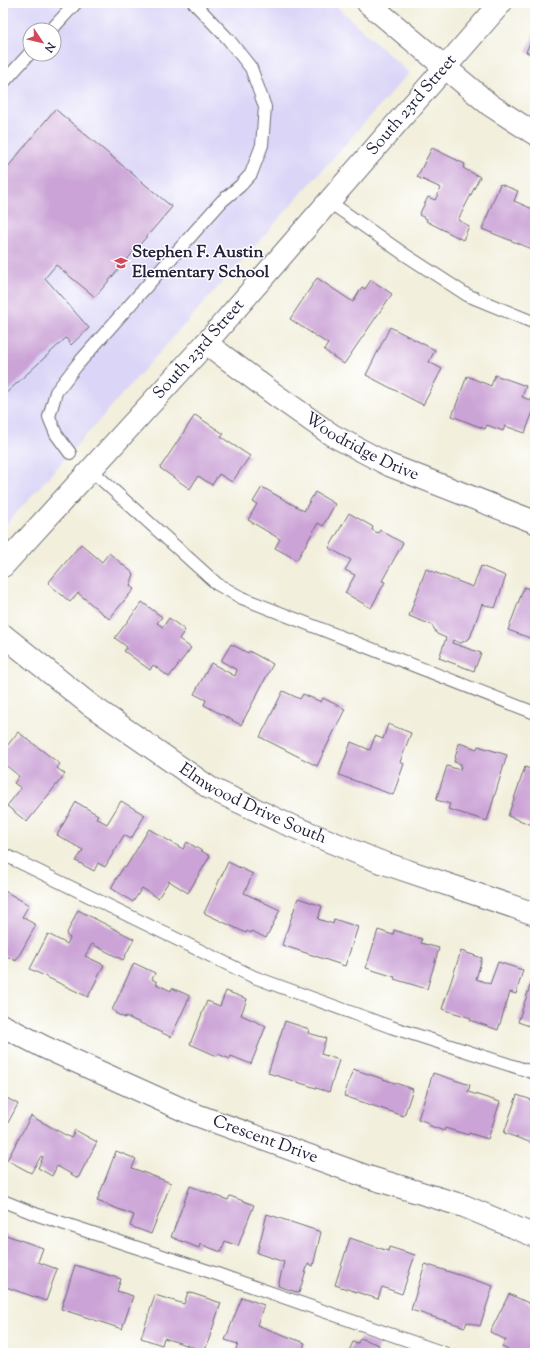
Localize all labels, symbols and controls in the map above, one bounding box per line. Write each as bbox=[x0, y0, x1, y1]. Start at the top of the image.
north arrow bbox=[22, 22, 62, 62]
text: N bbox=[40, 38, 59, 56]
street label: South 23rd Street bbox=[361, 50, 463, 161]
place label: Stephen F. Austin Elementary School bbox=[132, 241, 269, 285]
school or university icon: Stephen F. Austin Elementary School bbox=[113, 255, 129, 271]
street label: South 23rd Street bbox=[148, 294, 251, 405]
street label: Woodridge Drive bbox=[300, 407, 422, 487]
street label: Elmwood Drive South bbox=[174, 758, 330, 851]
street label: Crescent Drive bbox=[209, 1110, 321, 1170]

